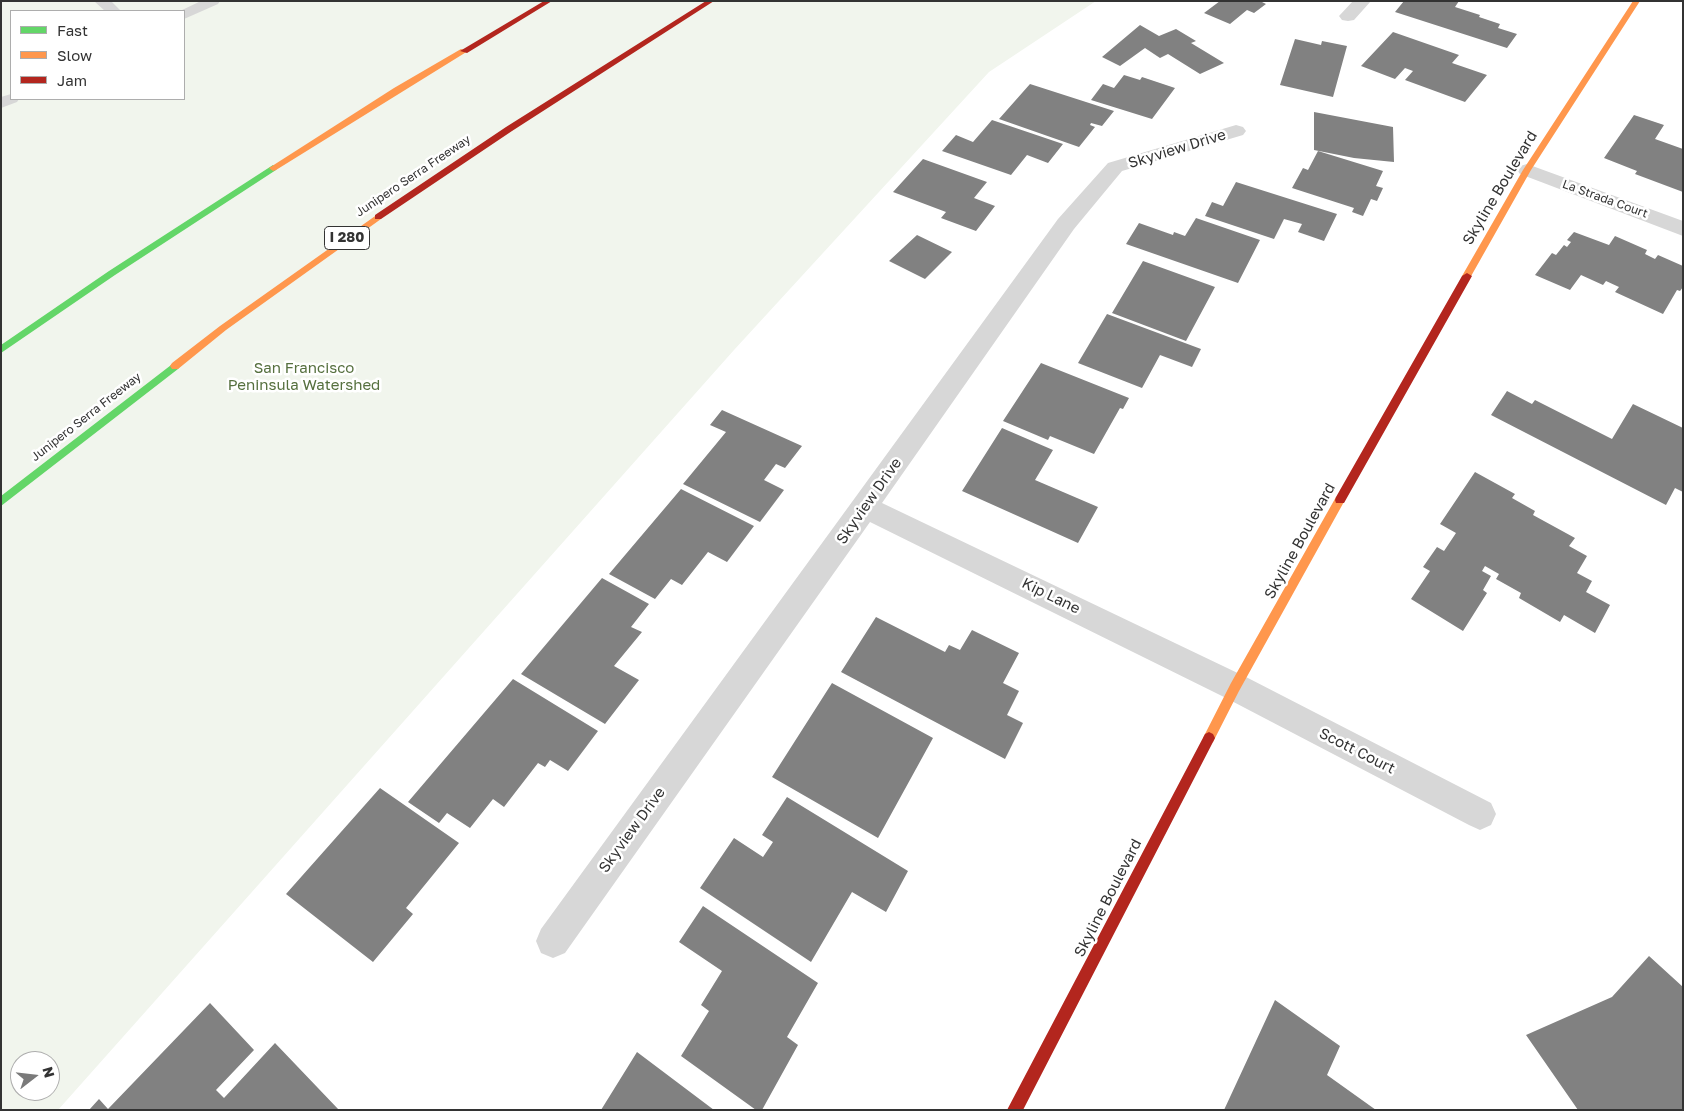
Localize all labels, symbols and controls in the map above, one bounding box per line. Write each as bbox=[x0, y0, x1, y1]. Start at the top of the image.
legend bbox=[10, 10, 185, 100]
text: Fast bbox=[57, 21, 88, 39]
text: Slow bbox=[57, 46, 92, 64]
text: Jam bbox=[57, 71, 87, 89]
street label: Skyview Drive bbox=[1126, 126, 1228, 172]
street label: Skyline Boulevard bbox=[1459, 128, 1541, 248]
street label: Junipero Serra Freeway bbox=[353, 132, 473, 220]
street label: La Strada Court bbox=[1560, 177, 1650, 221]
road number: I 280 bbox=[324, 227, 370, 250]
park label: San Francisco Peninsula Watershed bbox=[228, 359, 380, 394]
street label: Junipero Serra Freeway bbox=[28, 370, 144, 464]
street label: Skyview Drive bbox=[833, 454, 905, 548]
street label: Skyline Boulevard bbox=[1261, 480, 1339, 602]
street label: Kip Lane bbox=[1019, 574, 1083, 618]
street label: Scott Court bbox=[1316, 724, 1398, 778]
street label: Skyview Drive bbox=[595, 784, 669, 876]
street label: Skyline Boulevard bbox=[1071, 836, 1145, 960]
north arrow bbox=[10, 1051, 60, 1101]
text: N bbox=[39, 1065, 59, 1079]

